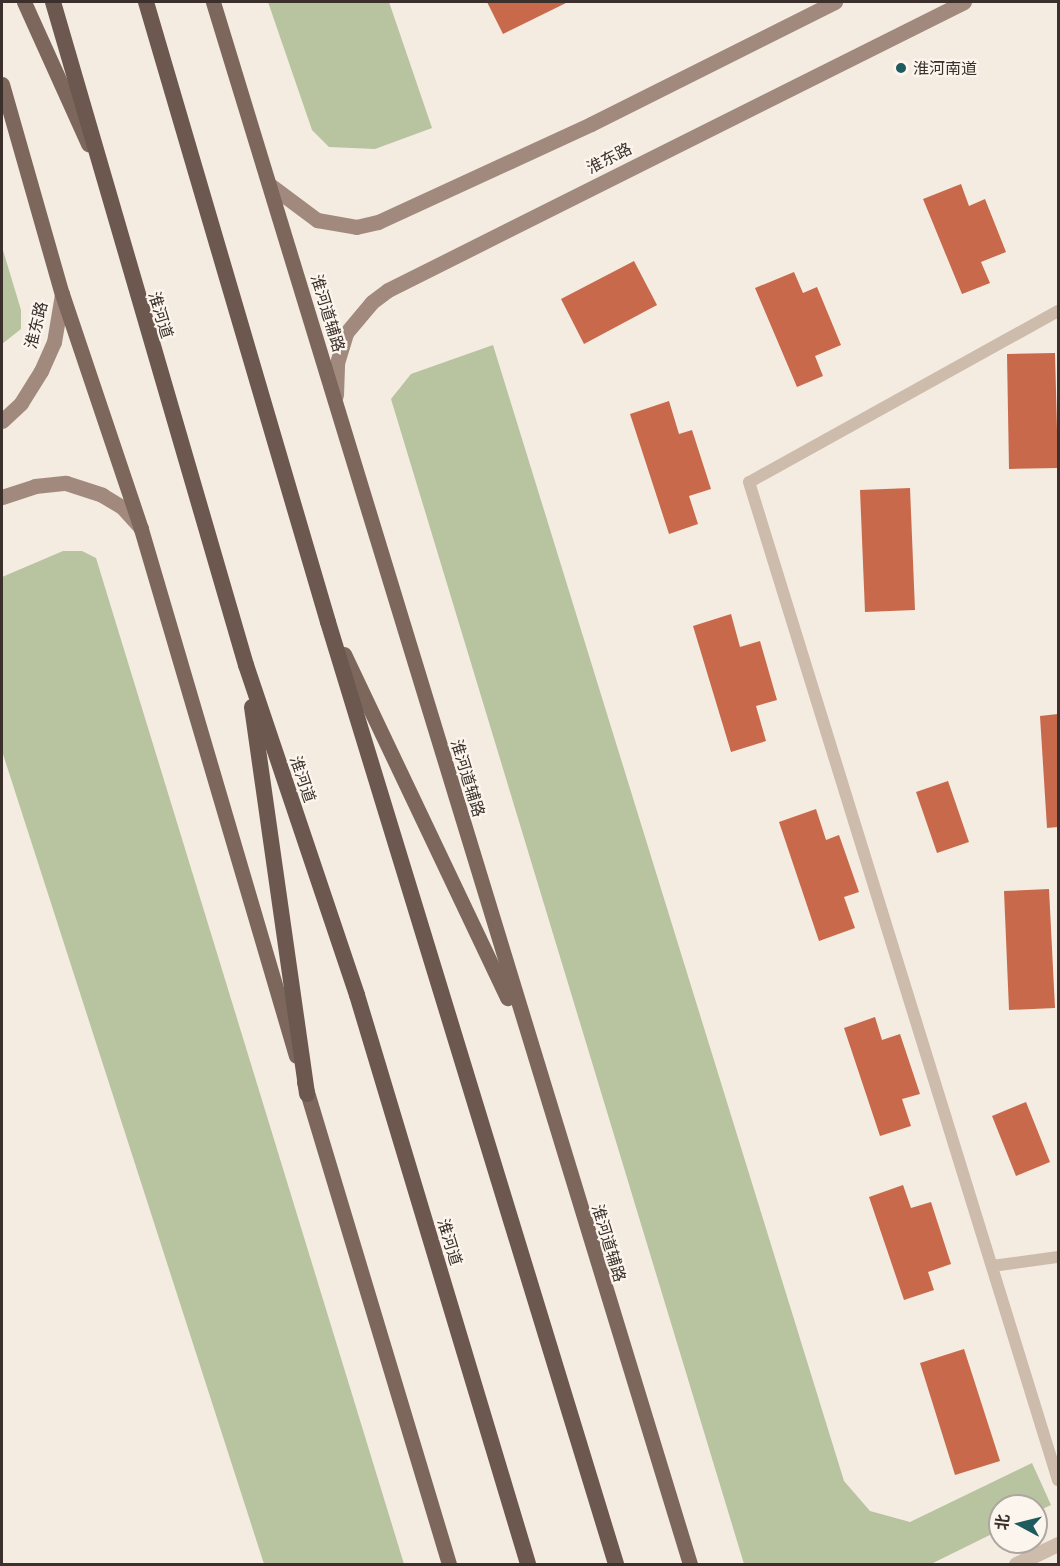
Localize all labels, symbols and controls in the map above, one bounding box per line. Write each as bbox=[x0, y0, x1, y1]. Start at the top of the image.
place label: 淮河南道 bbox=[913, 58, 977, 78]
marker: 淮河南道 bbox=[894, 61, 908, 75]
street label: 淮东路 bbox=[583, 139, 635, 177]
street label: 淮河道辅路 bbox=[307, 272, 349, 354]
street label: 淮河道 bbox=[145, 289, 177, 341]
street label: 淮东路 bbox=[21, 299, 51, 351]
street label: 淮河道辅路 bbox=[447, 737, 489, 819]
street label: 淮河道 bbox=[286, 753, 320, 805]
street label: 淮河道辅路 bbox=[588, 1202, 630, 1284]
street label: 淮河道 bbox=[434, 1216, 466, 1268]
north arrow bbox=[988, 1494, 1048, 1554]
text: 北 bbox=[990, 1513, 1014, 1531]

